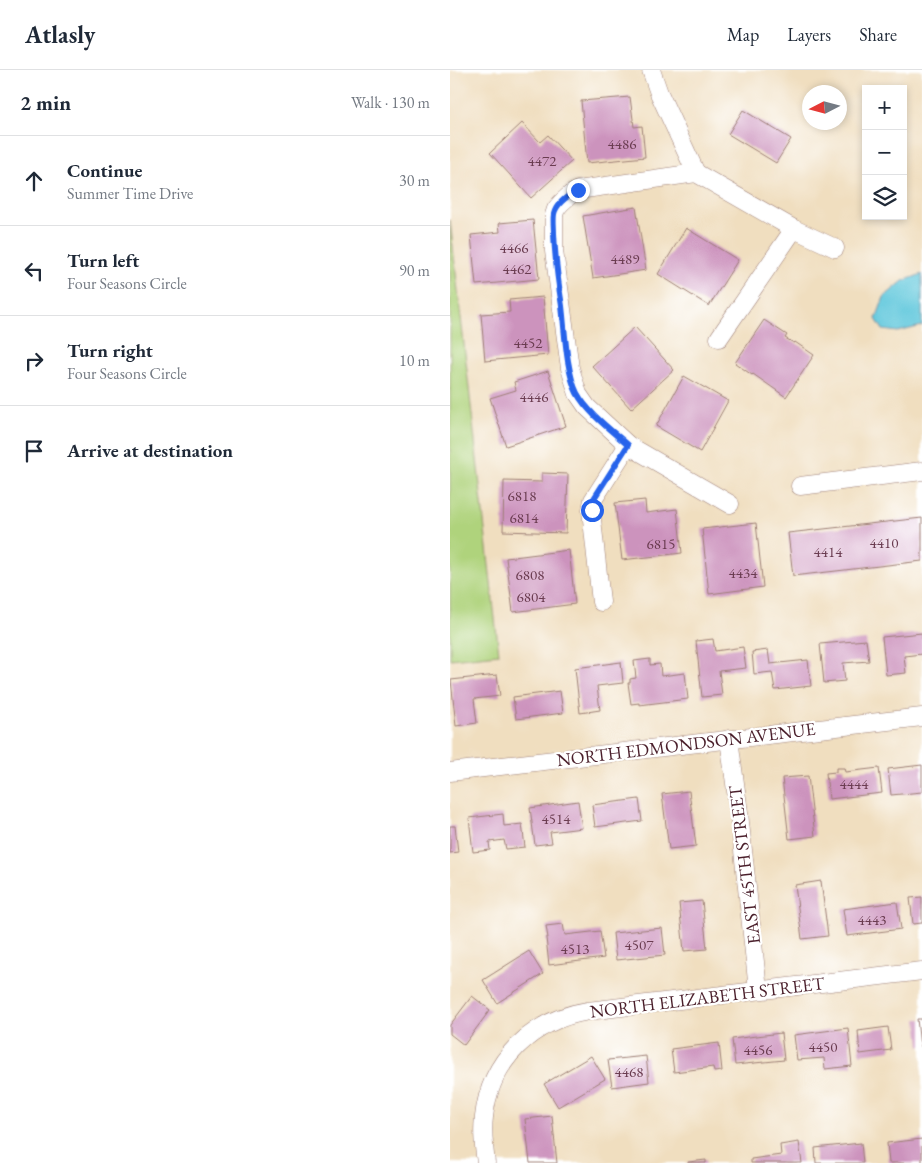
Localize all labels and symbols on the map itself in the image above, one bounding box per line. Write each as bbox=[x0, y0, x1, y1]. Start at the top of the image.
north arrow bbox=[802, 85, 847, 130]
house number: 4486 bbox=[608, 134, 636, 153]
house number: 4472 bbox=[528, 151, 557, 170]
route end bbox=[567, 179, 590, 202]
house number: 4466 bbox=[500, 238, 528, 257]
house number: 4489 bbox=[611, 249, 639, 268]
house number: 4462 bbox=[503, 259, 532, 278]
house number: 4452 bbox=[514, 333, 543, 352]
house number: 4446 bbox=[520, 387, 548, 406]
house number: 6818 bbox=[508, 486, 536, 505]
route start bbox=[581, 499, 604, 522]
house number: 6814 bbox=[510, 508, 539, 527]
house number: 4410 bbox=[870, 533, 898, 552]
house number: 6815 bbox=[647, 534, 675, 553]
house number: 4414 bbox=[814, 542, 843, 561]
house number: 4434 bbox=[729, 563, 758, 582]
house number: 6808 bbox=[516, 565, 544, 584]
house number: 6804 bbox=[517, 587, 546, 606]
street label: NORTH EDMONDSON AVENUE bbox=[555, 717, 817, 771]
house number: 4444 bbox=[840, 774, 869, 793]
street label: EAST 45TH STREET bbox=[723, 783, 765, 946]
house number: 4514 bbox=[542, 809, 571, 828]
house number: 4443 bbox=[858, 910, 886, 929]
house number: 4507 bbox=[625, 935, 654, 954]
house number: 4513 bbox=[561, 939, 589, 958]
street label: NORTH ELIZABETH STREET bbox=[589, 971, 826, 1023]
house number: 4450 bbox=[809, 1037, 837, 1056]
house number: 4456 bbox=[744, 1040, 772, 1059]
house number: 4468 bbox=[615, 1062, 643, 1081]

